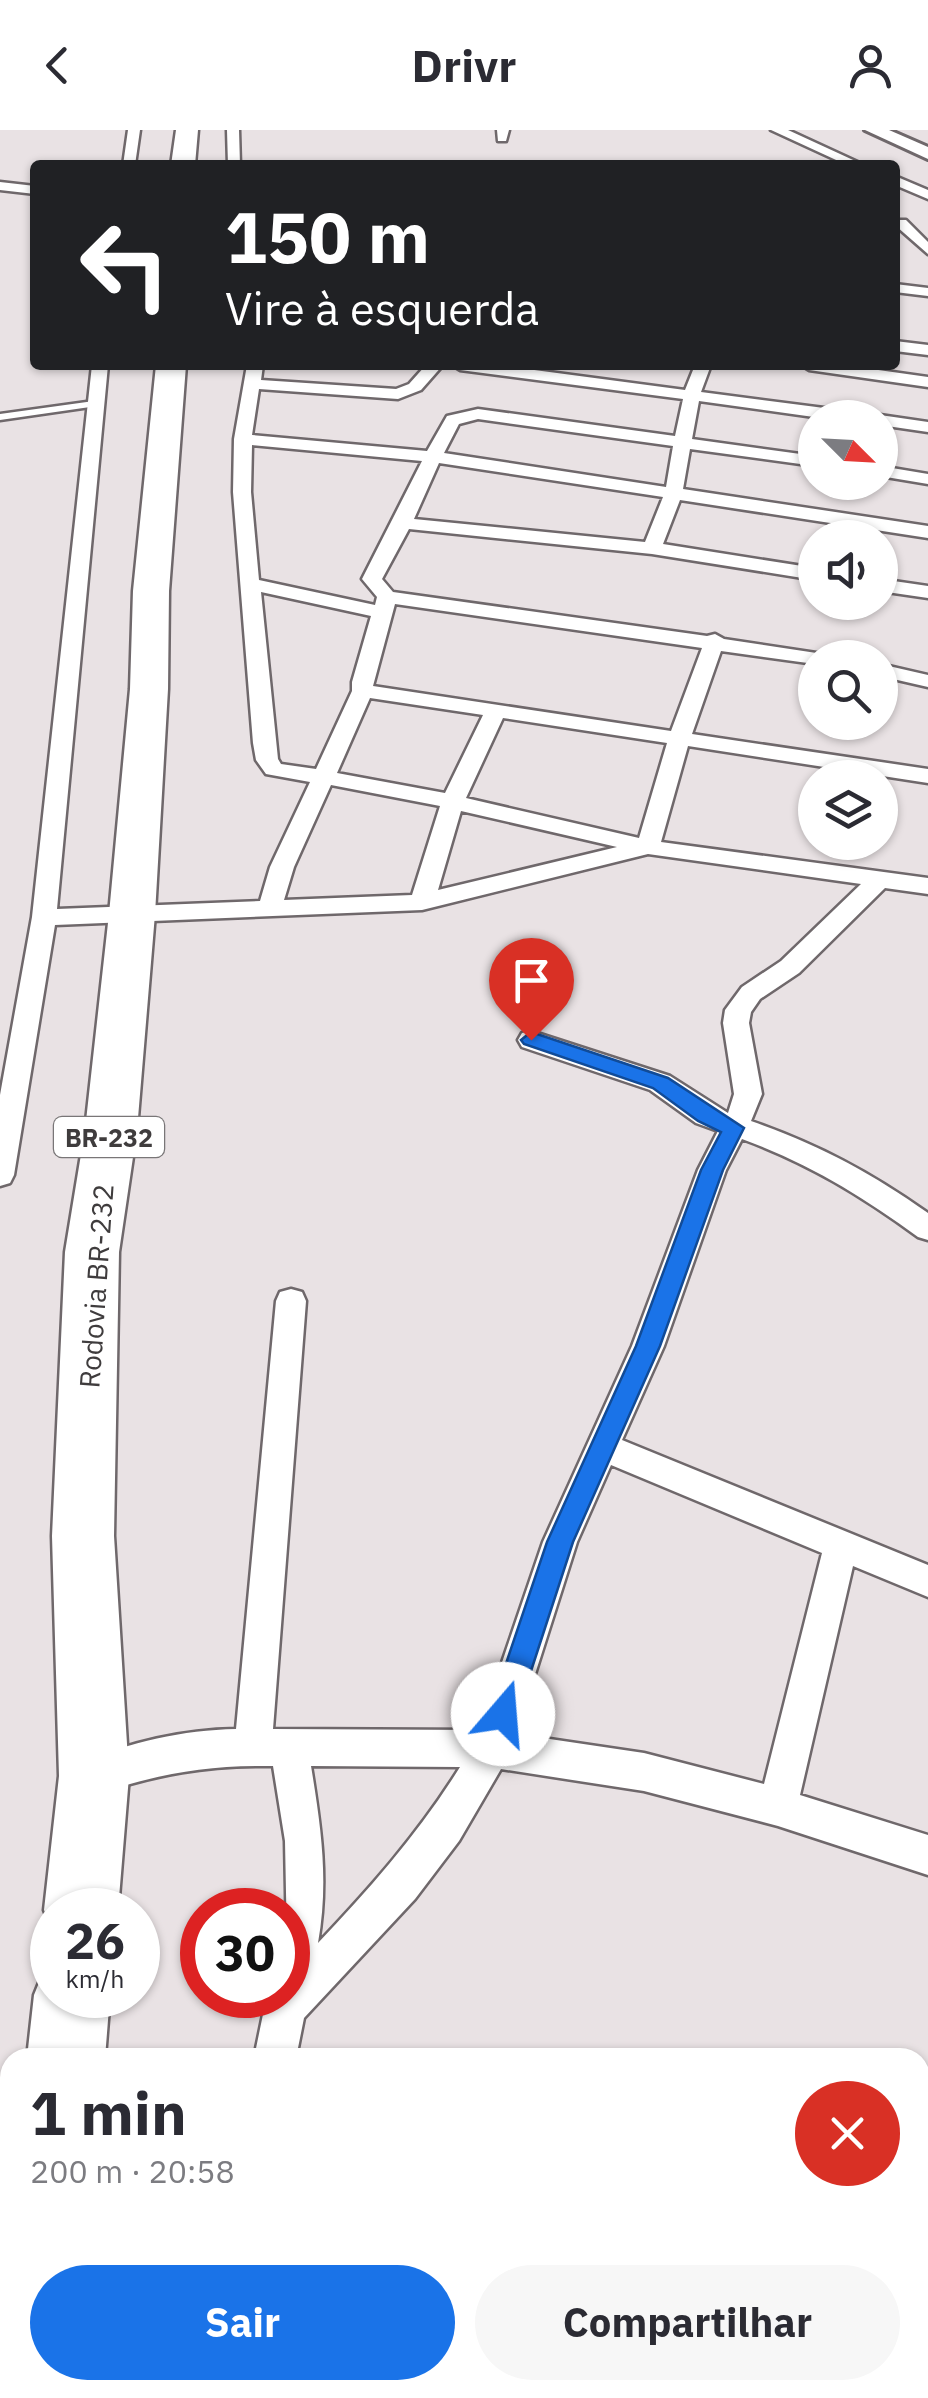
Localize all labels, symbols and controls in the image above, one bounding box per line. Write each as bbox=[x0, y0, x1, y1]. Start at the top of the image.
text: Drivr bbox=[412, 36, 516, 94]
icon: back bbox=[30, 38, 85, 93]
icon: person bbox=[843, 38, 898, 93]
text: 150 m bbox=[225, 191, 430, 282]
icon: left bbox=[60, 200, 190, 330]
text: Vire à esquerda bbox=[225, 279, 539, 337]
north arrow bbox=[798, 400, 898, 500]
map controls bbox=[798, 400, 898, 860]
button: sound bbox=[798, 520, 898, 620]
button: search bbox=[798, 640, 898, 740]
button: layers bbox=[798, 760, 898, 860]
pin bbox=[489, 938, 574, 1041]
icon: arrive bbox=[504, 953, 559, 1008]
road number: BR-232 bbox=[54, 1117, 164, 1157]
street label: Rodovia BR-232 bbox=[70, 1183, 122, 1389]
position arrow bbox=[451, 1662, 555, 1766]
speed limit sign: 30 bbox=[180, 1888, 310, 2018]
text: 26 bbox=[65, 1908, 125, 1973]
text: km/h bbox=[66, 1962, 124, 1995]
text: 1 min bbox=[30, 2073, 187, 2152]
button: close bbox=[795, 2081, 900, 2186]
text: 200 m · 20:58 bbox=[30, 2150, 235, 2192]
button: Sair bbox=[30, 2265, 455, 2380]
button: Compartilhar bbox=[475, 2265, 900, 2380]

